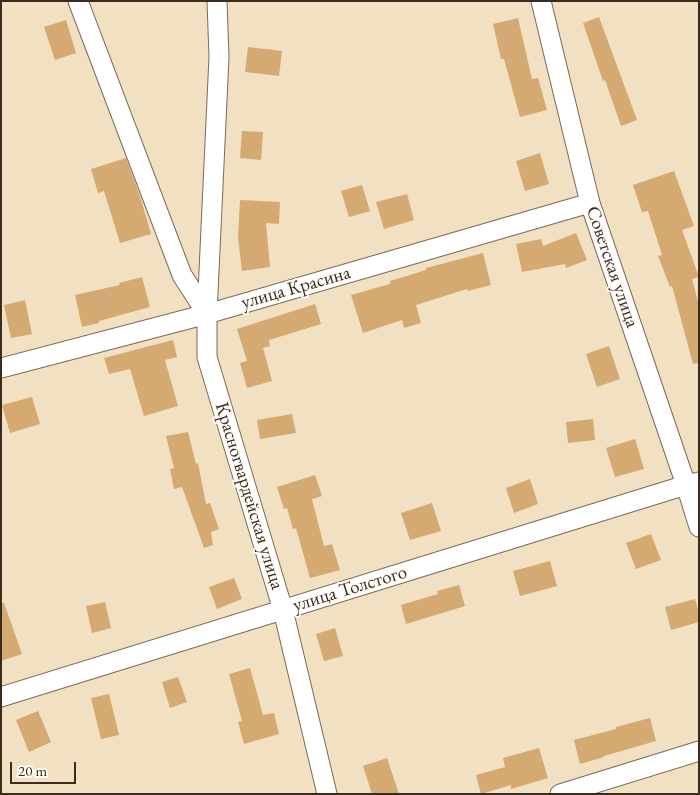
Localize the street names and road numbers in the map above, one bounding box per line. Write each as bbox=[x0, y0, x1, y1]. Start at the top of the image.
street label: Советская улица bbox=[581, 203, 643, 331]
street label: улица Красина bbox=[239, 262, 353, 314]
street label: Красногвардейская улица bbox=[210, 400, 288, 592]
street label: улица Толстого bbox=[290, 561, 410, 617]

